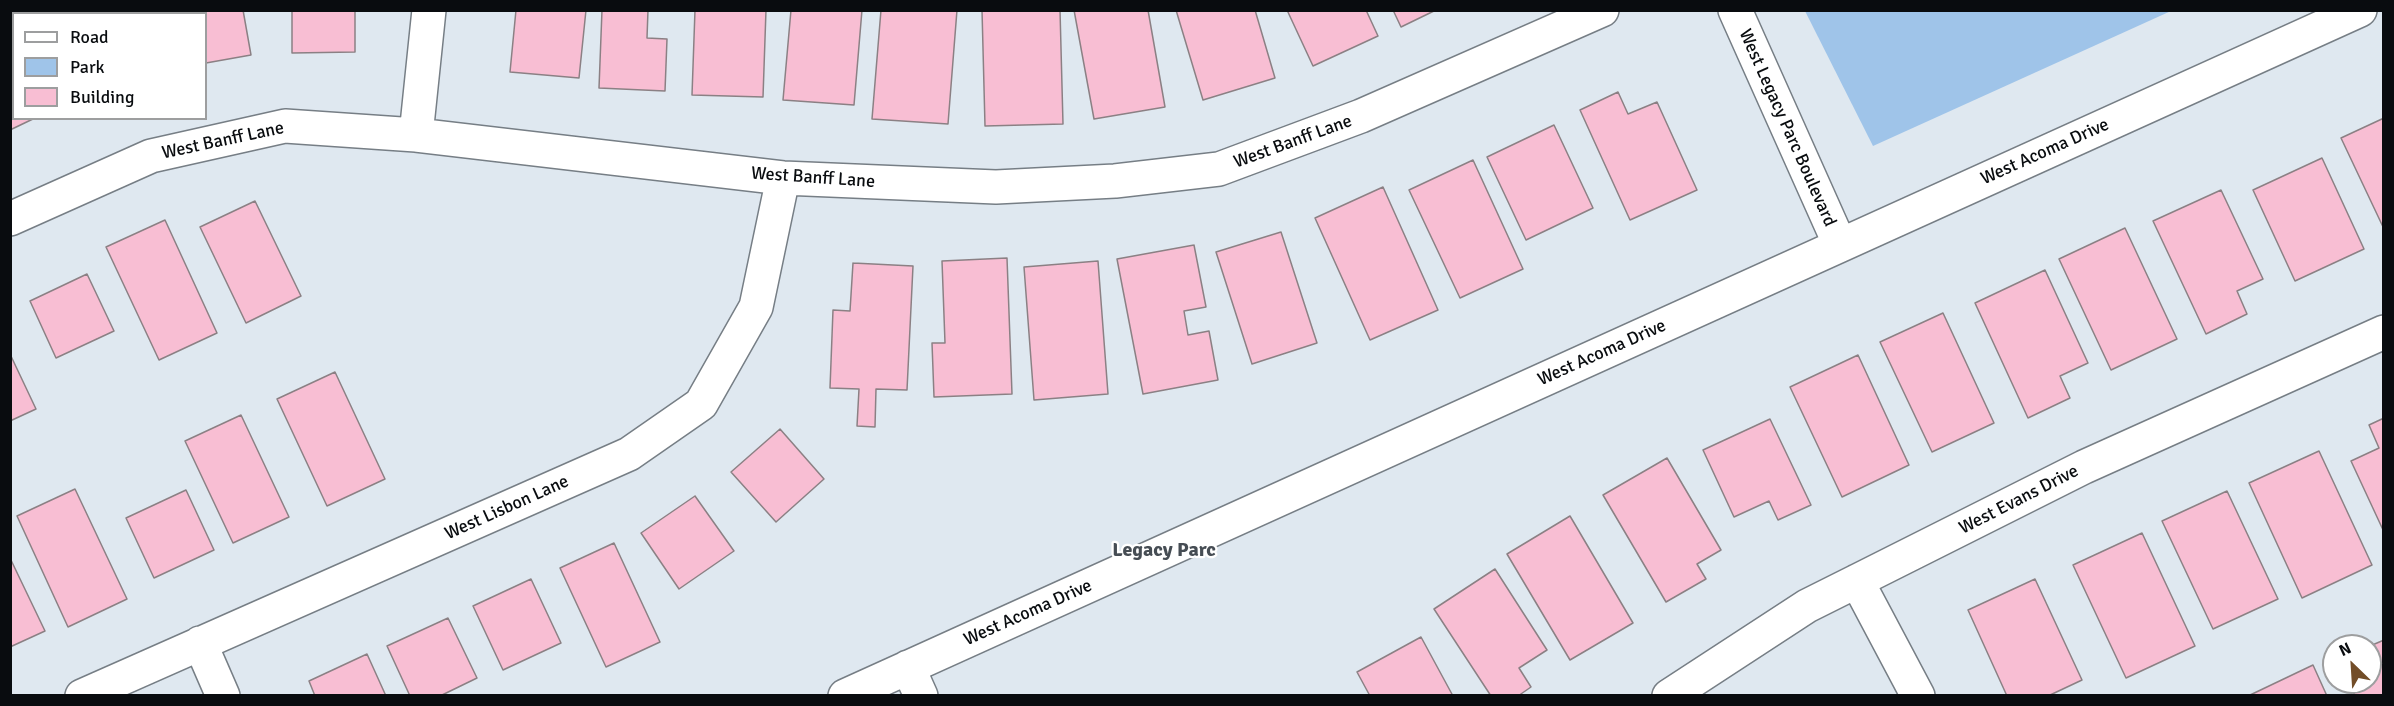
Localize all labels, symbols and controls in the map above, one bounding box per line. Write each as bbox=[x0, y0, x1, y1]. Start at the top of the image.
legend bbox=[12, 12, 207, 120]
text: Road bbox=[70, 26, 109, 48]
street label: West Legacy Parc Boulevard bbox=[1734, 26, 1840, 230]
text: Park bbox=[70, 56, 105, 78]
text: Building bbox=[70, 86, 134, 108]
street label: West Banff Lane bbox=[1231, 111, 1355, 173]
street label: West Acoma Drive bbox=[1978, 114, 2112, 190]
street label: West Banff Lane bbox=[160, 118, 286, 164]
street label: West Banff Lane bbox=[750, 163, 876, 193]
street label: West Acoma Drive bbox=[1535, 315, 1669, 391]
street label: West Evans Drive bbox=[1956, 461, 2082, 539]
street label: West Lisbon Lane bbox=[442, 471, 572, 545]
district label: Legacy Parc bbox=[1112, 539, 1216, 563]
street label: West Acoma Drive bbox=[961, 575, 1095, 651]
north arrow bbox=[2322, 634, 2382, 694]
text: N bbox=[2336, 638, 2355, 661]

